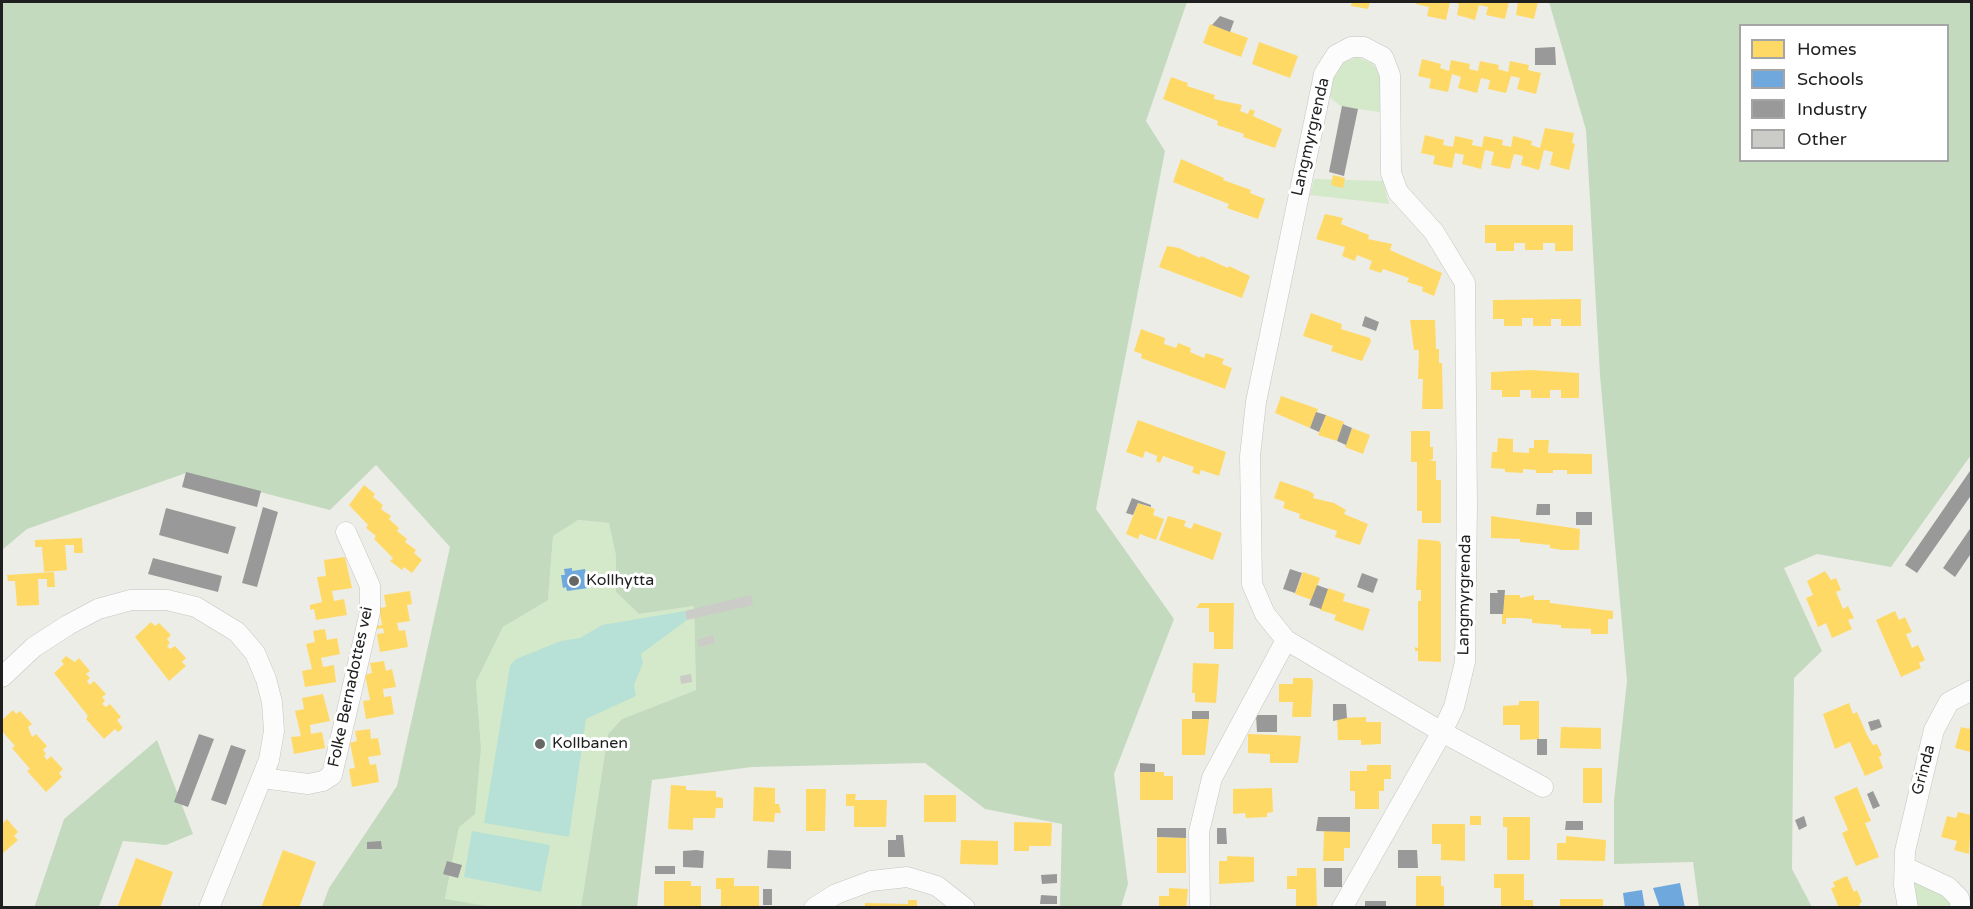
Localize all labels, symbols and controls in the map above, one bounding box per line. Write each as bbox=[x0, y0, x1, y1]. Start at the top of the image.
legend bbox=[1739, 24, 1949, 162]
text: Homes bbox=[1797, 38, 1857, 60]
text: Schools bbox=[1797, 68, 1864, 90]
street label: Langmyrgrenda bbox=[1288, 76, 1334, 198]
text: Industry bbox=[1797, 98, 1867, 120]
text: Other bbox=[1797, 128, 1847, 150]
street label: Langmyrgrenda bbox=[1454, 534, 1476, 656]
place label: Kollhytta bbox=[586, 571, 654, 591]
marker: Kollhytta bbox=[567, 574, 581, 588]
street label: Folke Bernadottes vei bbox=[325, 605, 377, 769]
place label: Kollbanen bbox=[552, 734, 628, 754]
marker: Kollbanen bbox=[533, 737, 547, 751]
street label: Grinda bbox=[1908, 743, 1940, 797]

